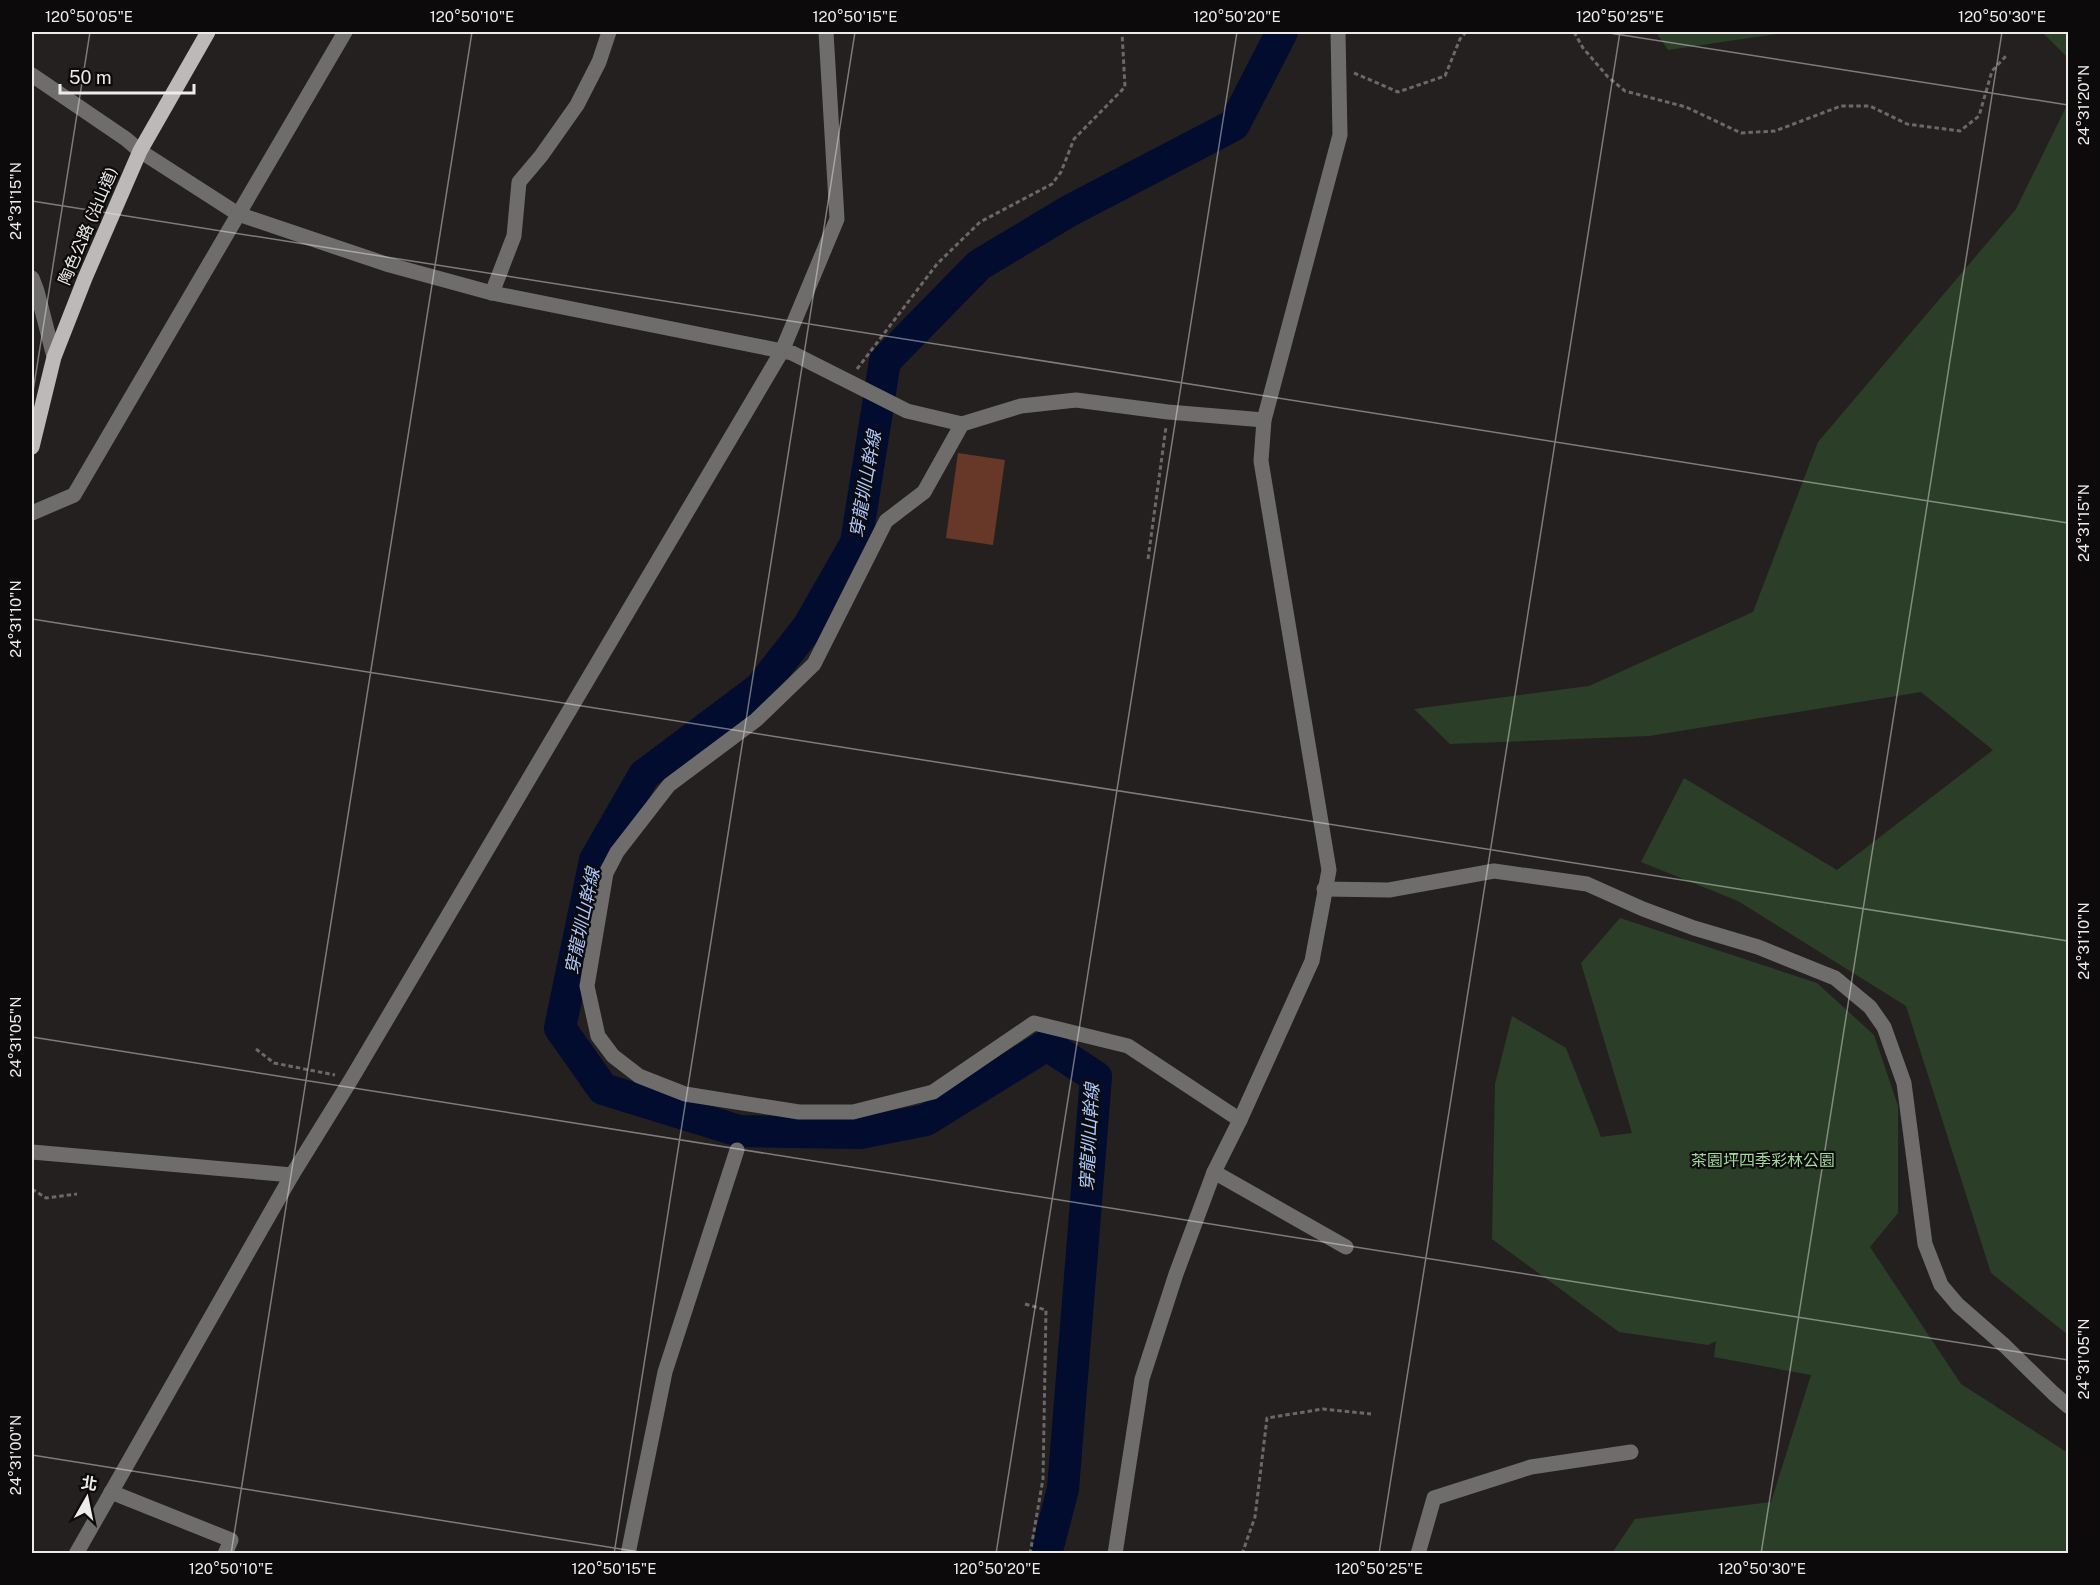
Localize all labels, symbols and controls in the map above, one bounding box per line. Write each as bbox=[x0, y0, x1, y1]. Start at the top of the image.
text: 120°50'05"E bbox=[45, 8, 133, 25]
text: 120°50'10"E bbox=[430, 8, 514, 25]
text: 120°50'15"E bbox=[812, 8, 898, 25]
text: 120°50'20"E bbox=[1193, 8, 1281, 25]
text: 120°50'25"E bbox=[1576, 8, 1664, 25]
text: 120°50'30"E bbox=[1958, 8, 2046, 25]
scale bar bbox=[60, 57, 194, 95]
text: 24°31'20"N bbox=[2075, 65, 2092, 145]
text: 50 m bbox=[69, 67, 112, 88]
text: 24°31'15"N bbox=[7, 162, 24, 240]
street label: 陶色公路 (沿山道) bbox=[55, 164, 121, 288]
water label: 穿龍圳山幹線 bbox=[845, 427, 885, 539]
text: 24°31'15"N bbox=[2075, 484, 2092, 562]
text: 24°31'10"N bbox=[7, 580, 24, 658]
water label: 穿龍圳山幹線 bbox=[561, 864, 604, 976]
text: 24°31'10"N bbox=[2075, 902, 2092, 980]
text: 24°31'05"N bbox=[7, 996, 24, 1078]
water label: 穿龍圳山幹線 bbox=[1076, 1081, 1102, 1191]
park label: 茶園坪四季彩林公園 bbox=[1691, 1151, 1835, 1170]
text: 24°31'05"N bbox=[2075, 1318, 2092, 1400]
text: 24°31'00"N bbox=[7, 1415, 24, 1495]
north arrow bbox=[57, 1468, 117, 1528]
text: 北 bbox=[80, 1473, 99, 1494]
text: 120°50'10"E bbox=[189, 1560, 273, 1577]
text: 120°50'15"E bbox=[571, 1560, 657, 1577]
text: 120°50'20"E bbox=[953, 1560, 1041, 1577]
text: 120°50'25"E bbox=[1335, 1560, 1423, 1577]
text: 120°50'30"E bbox=[1718, 1560, 1806, 1577]

